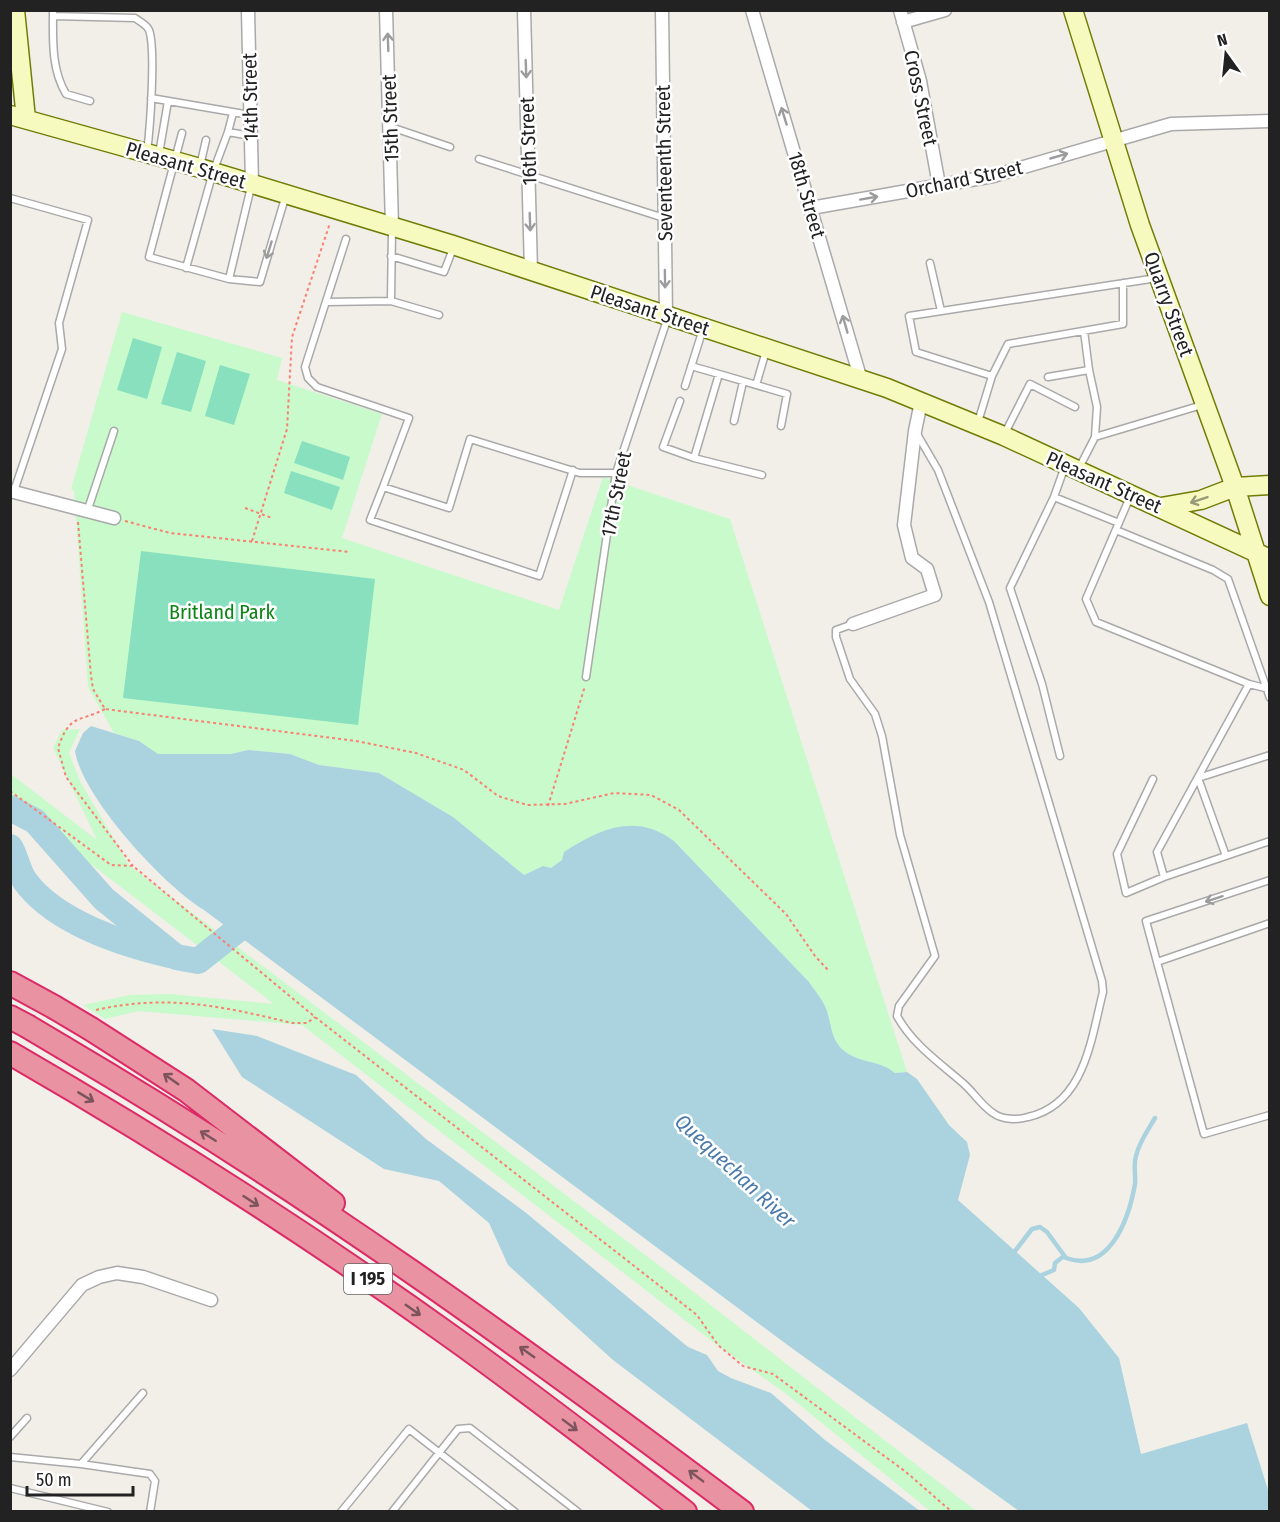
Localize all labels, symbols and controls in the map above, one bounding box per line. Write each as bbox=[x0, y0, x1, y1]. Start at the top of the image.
north arrow bbox=[1196, 24, 1256, 84]
text: N bbox=[1215, 30, 1229, 50]
one-way arrow bbox=[382, 32, 393, 52]
street label: Cross Street bbox=[899, 48, 943, 149]
street label: 14th Street bbox=[237, 52, 263, 141]
one-way arrow bbox=[520, 58, 531, 78]
street label: 15th Street bbox=[376, 73, 404, 162]
street label: Seventeenth Street bbox=[651, 84, 677, 241]
street label: 16th Street bbox=[514, 96, 542, 186]
one-way arrow bbox=[778, 107, 789, 126]
street label: Pleasant Street bbox=[123, 136, 249, 194]
street label: 18th Street bbox=[783, 149, 831, 241]
one-way arrow bbox=[1049, 150, 1068, 161]
street label: Orchard Street bbox=[903, 155, 1025, 203]
one-way arrow bbox=[859, 192, 878, 203]
one-way arrow bbox=[524, 212, 536, 232]
one-way arrow bbox=[263, 240, 274, 259]
street label: Quarry Street bbox=[1139, 248, 1199, 360]
one-way arrow bbox=[660, 268, 671, 288]
street label: Pleasant Street bbox=[587, 279, 713, 341]
one-way arrow bbox=[839, 315, 850, 334]
street label: Pleasant Street bbox=[1042, 446, 1166, 518]
street label: 17th Street bbox=[596, 449, 636, 539]
one-way arrow bbox=[1190, 496, 1209, 507]
park label: Britland Park bbox=[169, 600, 276, 624]
one-way arrow bbox=[1205, 894, 1224, 905]
one-way arrow bbox=[163, 1073, 180, 1085]
one-way arrow bbox=[77, 1092, 94, 1104]
water label: Quequechan River bbox=[669, 1109, 801, 1234]
one-way arrow bbox=[200, 1129, 217, 1141]
one-way arrow bbox=[242, 1195, 259, 1207]
road number: I 195 bbox=[344, 1264, 392, 1294]
one-way arrow bbox=[404, 1304, 421, 1316]
one-way arrow bbox=[519, 1346, 535, 1358]
one-way arrow bbox=[562, 1419, 578, 1431]
scale bar bbox=[27, 1459, 134, 1497]
text: 50 m bbox=[36, 1469, 72, 1491]
one-way arrow bbox=[688, 1470, 704, 1483]

